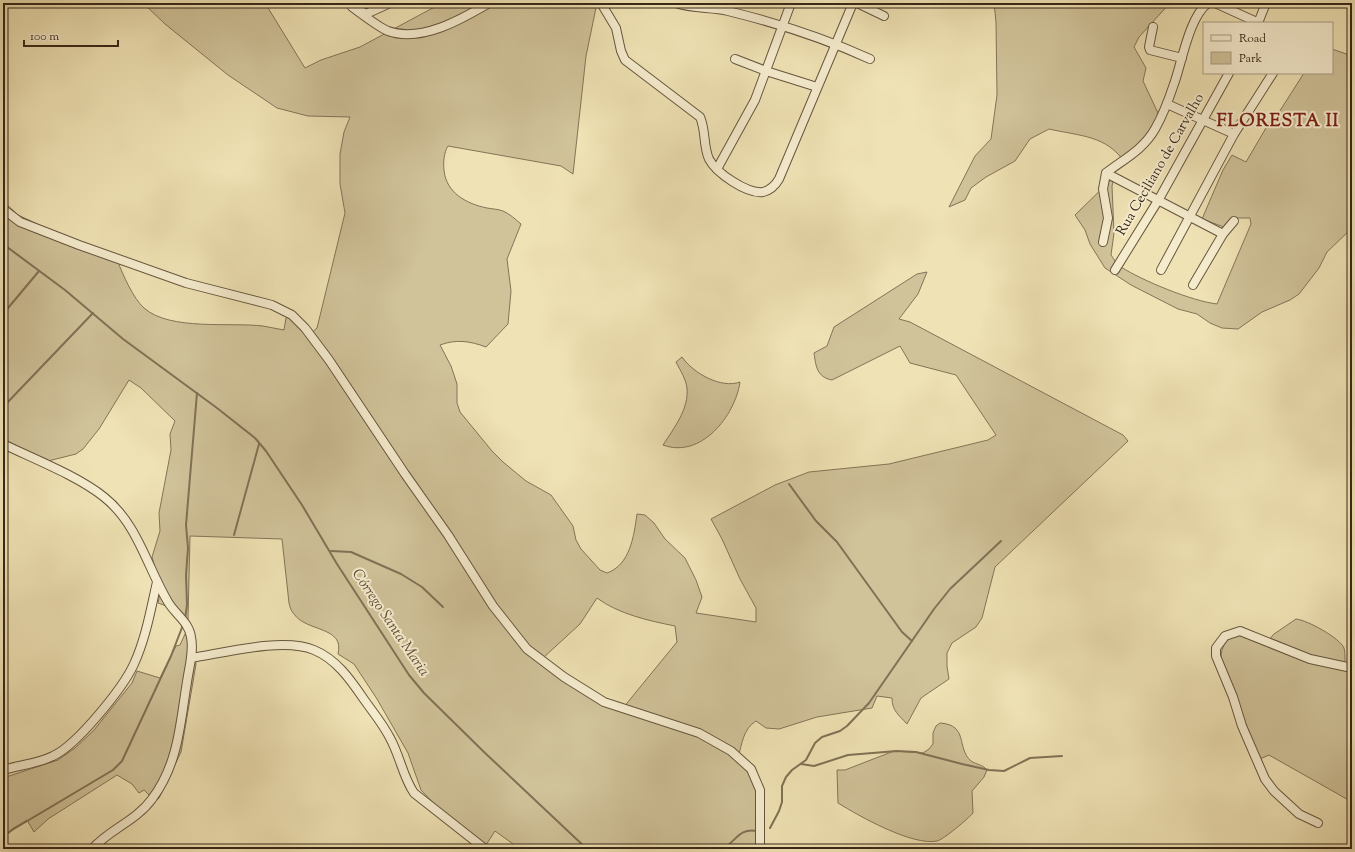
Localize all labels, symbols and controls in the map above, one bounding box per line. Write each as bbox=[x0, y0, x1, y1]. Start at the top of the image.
scale bar bbox=[24, 22, 118, 48]
legend bbox=[1203, 22, 1333, 74]
text: 100 m bbox=[30, 28, 59, 46]
text: Road bbox=[1239, 30, 1266, 48]
text: Park bbox=[1239, 50, 1262, 68]
street label: Rua Ceciliano de Carvalho bbox=[1112, 90, 1210, 240]
district label: FLORESTA II bbox=[1216, 109, 1340, 135]
water label: Córrego Santa Maria bbox=[346, 565, 434, 681]

